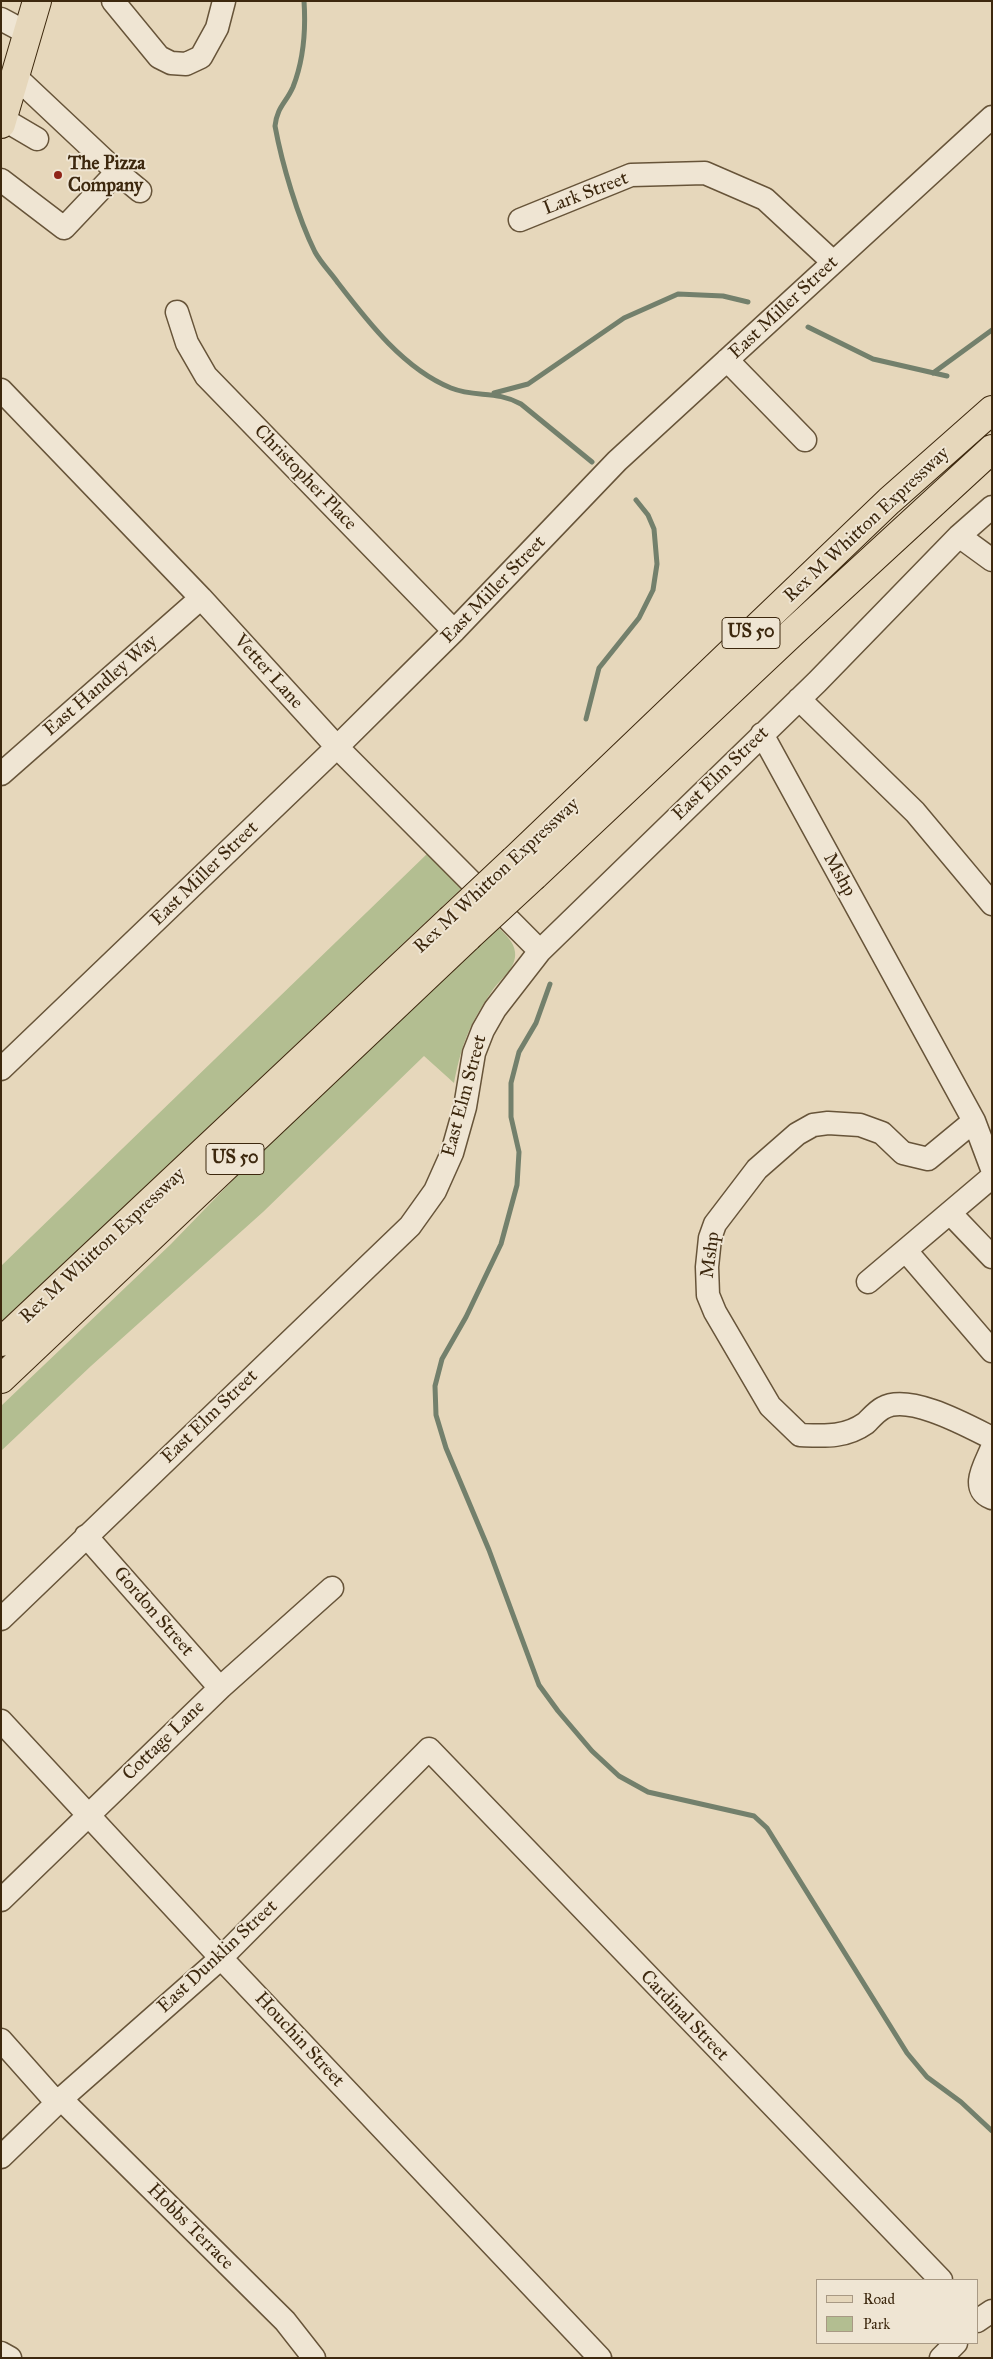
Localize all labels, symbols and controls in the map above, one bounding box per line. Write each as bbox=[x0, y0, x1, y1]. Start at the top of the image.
place label: The Pizza Company bbox=[68, 153, 145, 197]
street label: Lark Street bbox=[540, 167, 632, 221]
marker: The Pizza Company bbox=[52, 169, 64, 181]
street label: East Miller Street bbox=[725, 252, 843, 364]
street label: Christopher Place bbox=[249, 420, 361, 536]
street label: Rex M Whitton Expressway bbox=[779, 442, 955, 608]
street label: East Miller Street bbox=[437, 531, 551, 649]
road number: US 50 bbox=[722, 618, 780, 648]
street label: East Handley Way bbox=[39, 630, 163, 742]
street label: Vetter Lane bbox=[229, 630, 307, 714]
street label: East Elm Street bbox=[668, 722, 774, 826]
street label: Rex M Whitton Expressway bbox=[409, 793, 585, 959]
street label: East Miller Street bbox=[146, 817, 264, 931]
street label: Mshp bbox=[818, 849, 860, 901]
street label: East Elm Street bbox=[438, 1032, 492, 1160]
road number: US 50 bbox=[206, 1144, 264, 1174]
street label: Rex M Whitton Expressway bbox=[15, 1163, 191, 1329]
street label: Mshp bbox=[696, 1230, 726, 1280]
street label: East Elm Street bbox=[157, 1365, 263, 1469]
street label: Gordon Street bbox=[108, 1562, 198, 1662]
street label: Cottage Lane bbox=[118, 1696, 210, 1786]
street label: East Dunklin Street bbox=[153, 1896, 283, 2018]
street label: Cardinal Street bbox=[635, 1966, 733, 2066]
street label: Houchin Street bbox=[249, 1988, 349, 2092]
street label: Hobbs Terrace bbox=[142, 2179, 238, 2275]
legend bbox=[816, 2279, 978, 2344]
text: Road bbox=[863, 2290, 895, 2308]
text: Park bbox=[863, 2315, 890, 2333]

